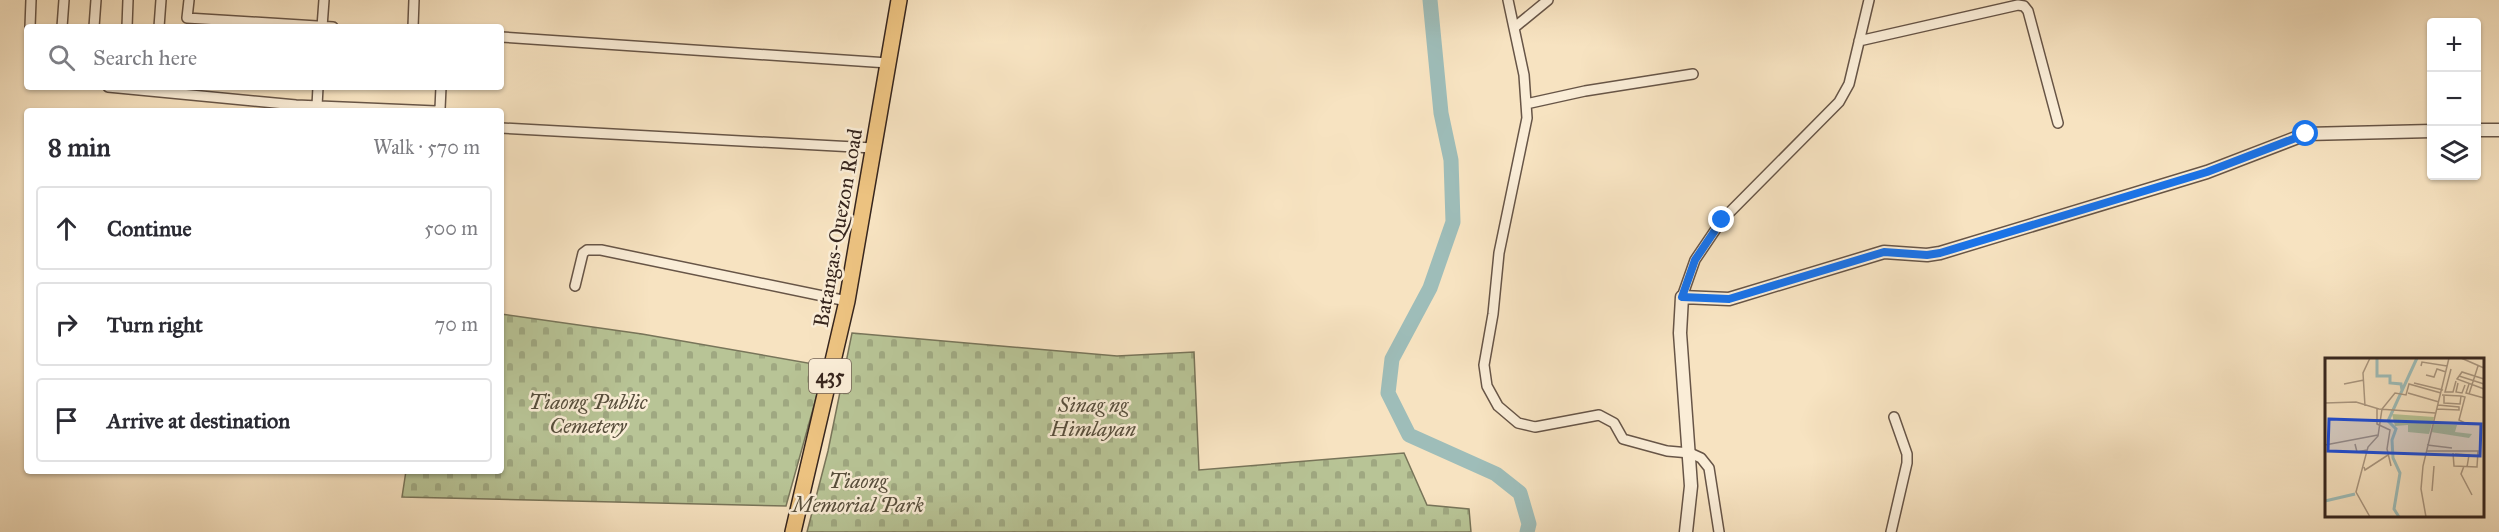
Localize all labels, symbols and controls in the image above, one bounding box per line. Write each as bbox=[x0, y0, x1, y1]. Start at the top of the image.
map controls bbox=[2427, 18, 2481, 180]
button: + bbox=[2427, 18, 2481, 72]
search box bbox=[24, 24, 504, 90]
icon: search bbox=[45, 41, 78, 74]
text: Search here bbox=[93, 44, 197, 71]
button: − bbox=[2427, 72, 2481, 126]
route start bbox=[2292, 120, 2318, 146]
street label: Batangas-Quezon Road bbox=[808, 126, 868, 329]
button: layers bbox=[2427, 126, 2481, 180]
text: 8 min bbox=[48, 131, 111, 163]
text: Walk · 570 m bbox=[373, 135, 480, 159]
route end bbox=[1708, 206, 1734, 232]
icon: ahead bbox=[50, 212, 83, 245]
text: Continue bbox=[107, 215, 192, 242]
text: 500 m bbox=[424, 216, 478, 240]
icon: right bbox=[50, 308, 83, 341]
text: Turn right bbox=[107, 311, 203, 338]
text: 70 m bbox=[435, 312, 478, 336]
inset map bbox=[2325, 358, 2484, 517]
road number: 435 bbox=[809, 359, 851, 393]
park label: Tiaong Public Cemetery bbox=[529, 389, 648, 439]
park label: Sinag ng Himlayan bbox=[1049, 392, 1136, 442]
icon: arrive bbox=[50, 404, 83, 437]
text: Arrive at destination bbox=[107, 407, 290, 434]
park label: Tiaong Memorial Park bbox=[790, 468, 924, 518]

